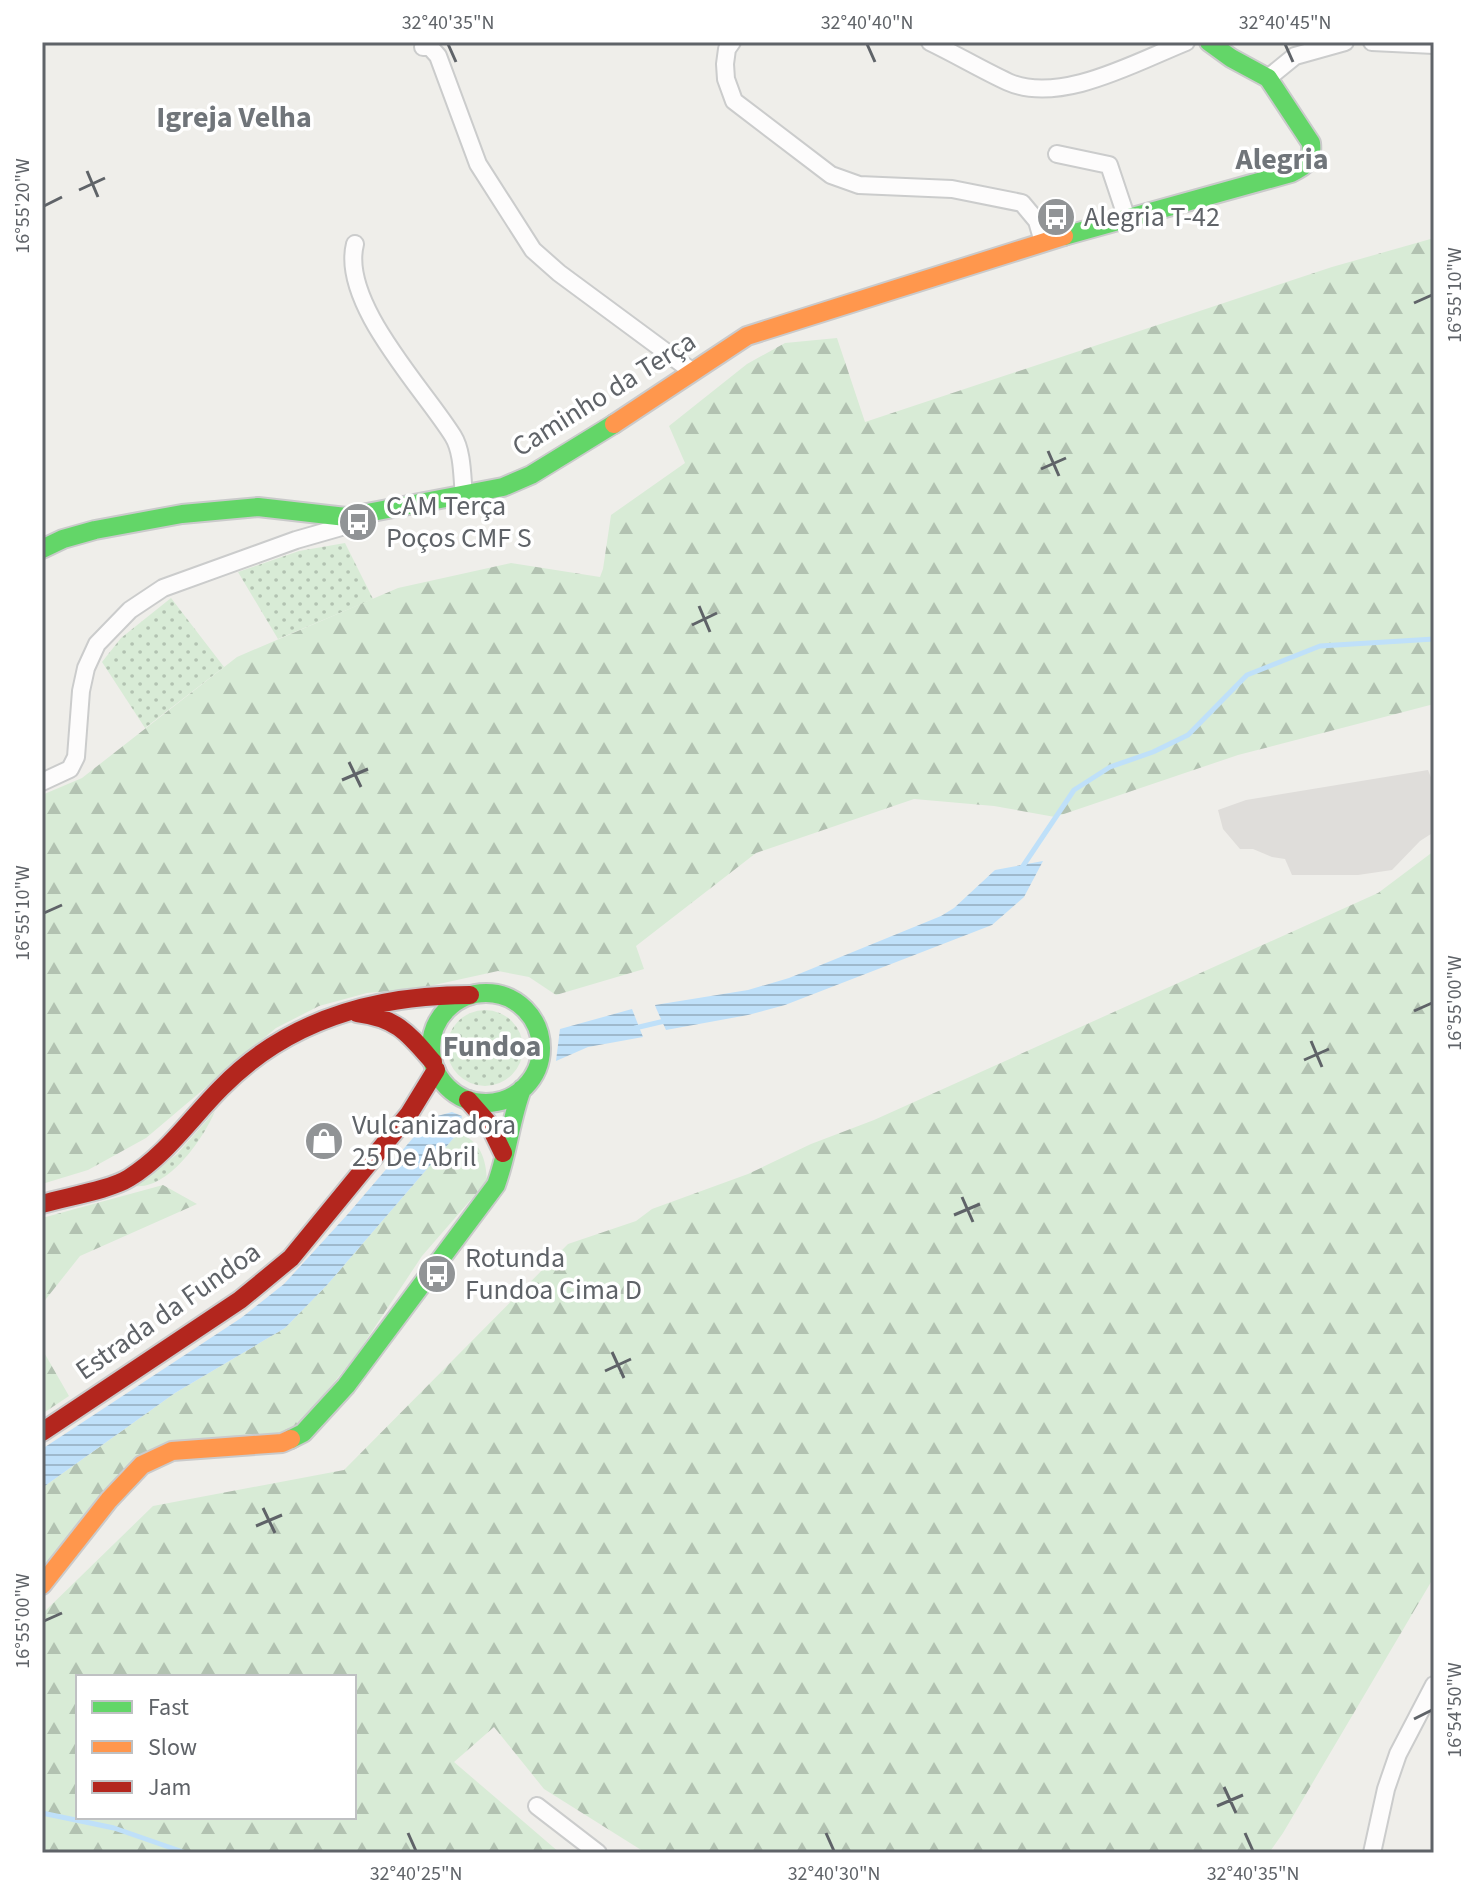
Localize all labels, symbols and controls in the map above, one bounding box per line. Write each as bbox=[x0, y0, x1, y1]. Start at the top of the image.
text: 32°40'35"N bbox=[402, 9, 494, 37]
text: 32°40'40"N bbox=[821, 9, 913, 37]
text: 32°40'45"N bbox=[1239, 9, 1331, 37]
district label: Igreja Velha bbox=[156, 96, 312, 139]
district label: Alegria bbox=[1234, 138, 1329, 181]
text: 16°55'20"W bbox=[9, 158, 37, 254]
bus stop icon: Alegria T-42 bbox=[1035, 196, 1077, 238]
place label: Alegria T-42 bbox=[1084, 197, 1220, 237]
text: 16°55'10"W bbox=[1441, 247, 1469, 343]
street label: Caminho da Terça bbox=[504, 321, 704, 467]
place label: CAM Terça Poços CMF S bbox=[386, 486, 532, 558]
bus stop icon: CAM Terça Poços CMF S bbox=[337, 501, 379, 543]
text: 16°55'10"W bbox=[9, 865, 37, 961]
text: 16°55'00"W bbox=[1441, 955, 1469, 1051]
district label: Fundoa bbox=[443, 1025, 541, 1068]
place label: Vulcanizadora 25 De Abril bbox=[352, 1105, 516, 1177]
shop icon: Vulcanizadora 25 De Abril bbox=[303, 1120, 345, 1162]
street label: Estrada da Fundoa bbox=[67, 1232, 269, 1390]
place label: Rotunda Fundoa Cima D bbox=[465, 1238, 642, 1310]
bus stop icon: Rotunda Fundoa Cima D bbox=[416, 1253, 458, 1295]
text: 16°55'00"W bbox=[9, 1573, 37, 1669]
text: 16°54'50"W bbox=[1441, 1662, 1469, 1758]
legend bbox=[76, 1675, 356, 1819]
text: Fast bbox=[148, 1690, 189, 1725]
text: Slow bbox=[148, 1730, 197, 1765]
text: Jam bbox=[148, 1770, 192, 1805]
text: 32°40'25"N bbox=[370, 1860, 462, 1888]
text: 32°40'30"N bbox=[788, 1860, 880, 1888]
text: 32°40'35"N bbox=[1207, 1860, 1299, 1888]

